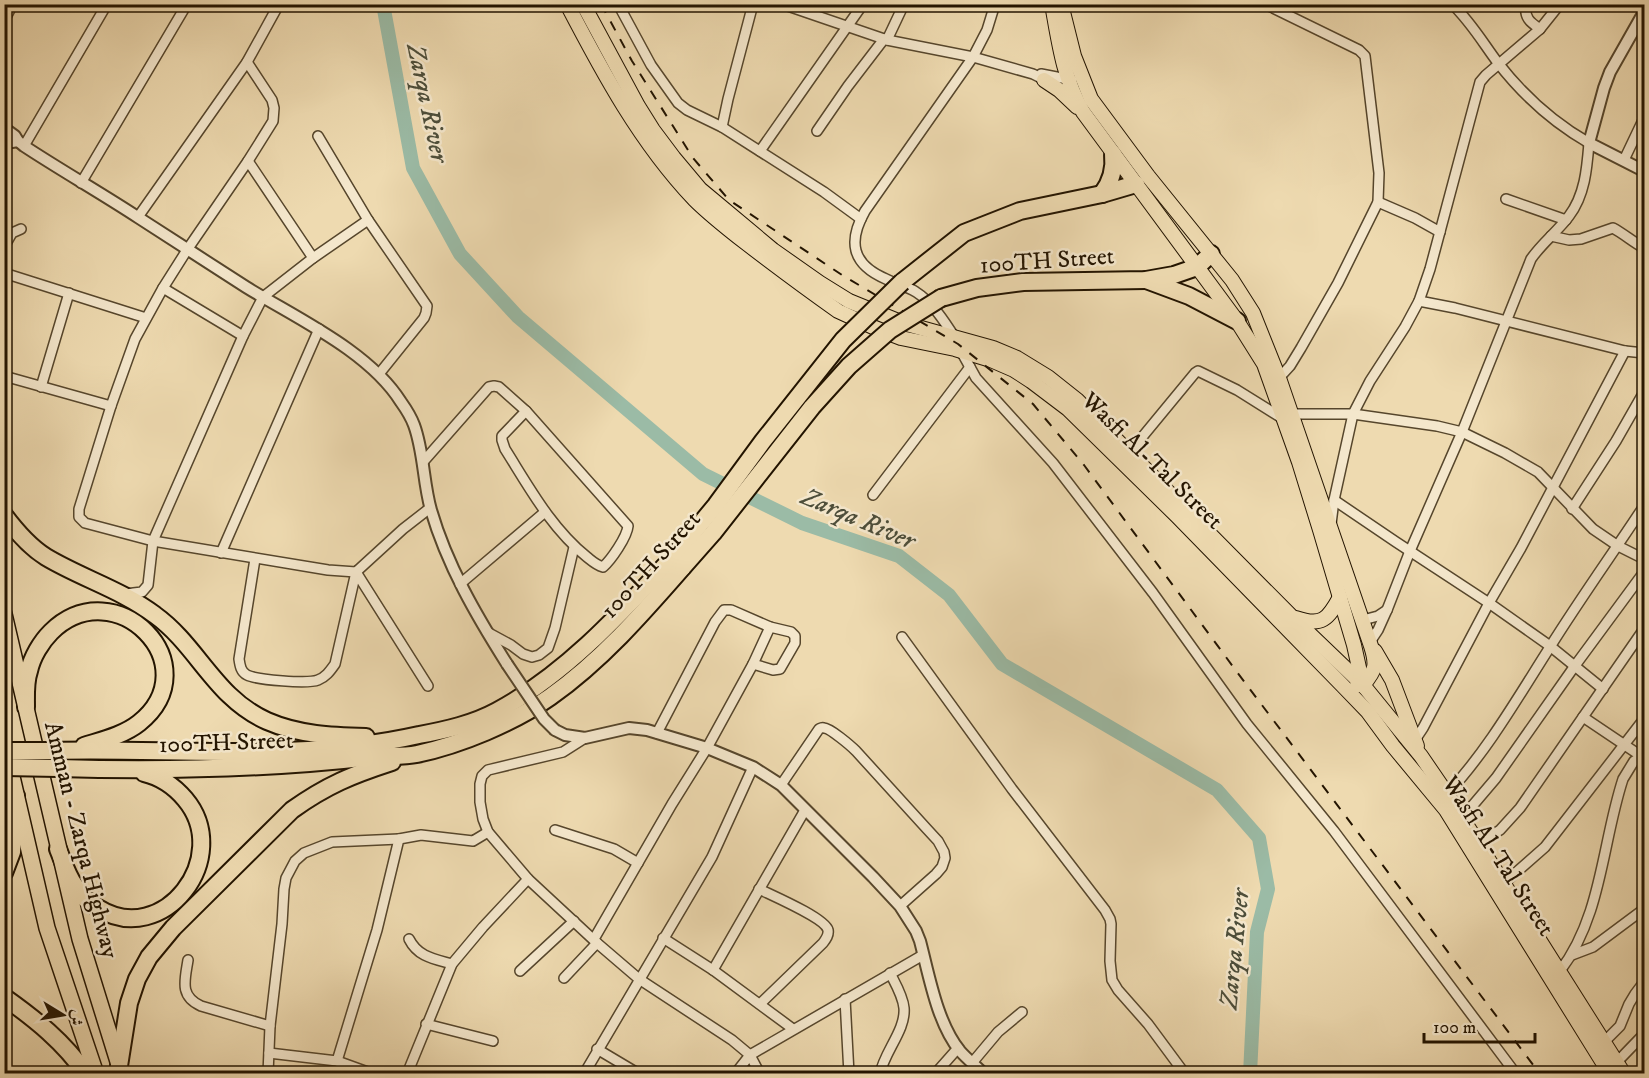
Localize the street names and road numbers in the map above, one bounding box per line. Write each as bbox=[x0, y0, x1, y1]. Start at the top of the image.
street label: 100TH Street bbox=[979, 241, 1116, 281]
street label: Wasfi Al-Tal Street bbox=[1074, 385, 1229, 536]
street label: 100TH Street bbox=[595, 505, 707, 625]
street label: Amman - Zarqa Highway bbox=[37, 718, 125, 962]
street label: 100TH Street bbox=[158, 726, 294, 760]
street label: Wasfi Al-Tal Street bbox=[1434, 769, 1561, 942]

